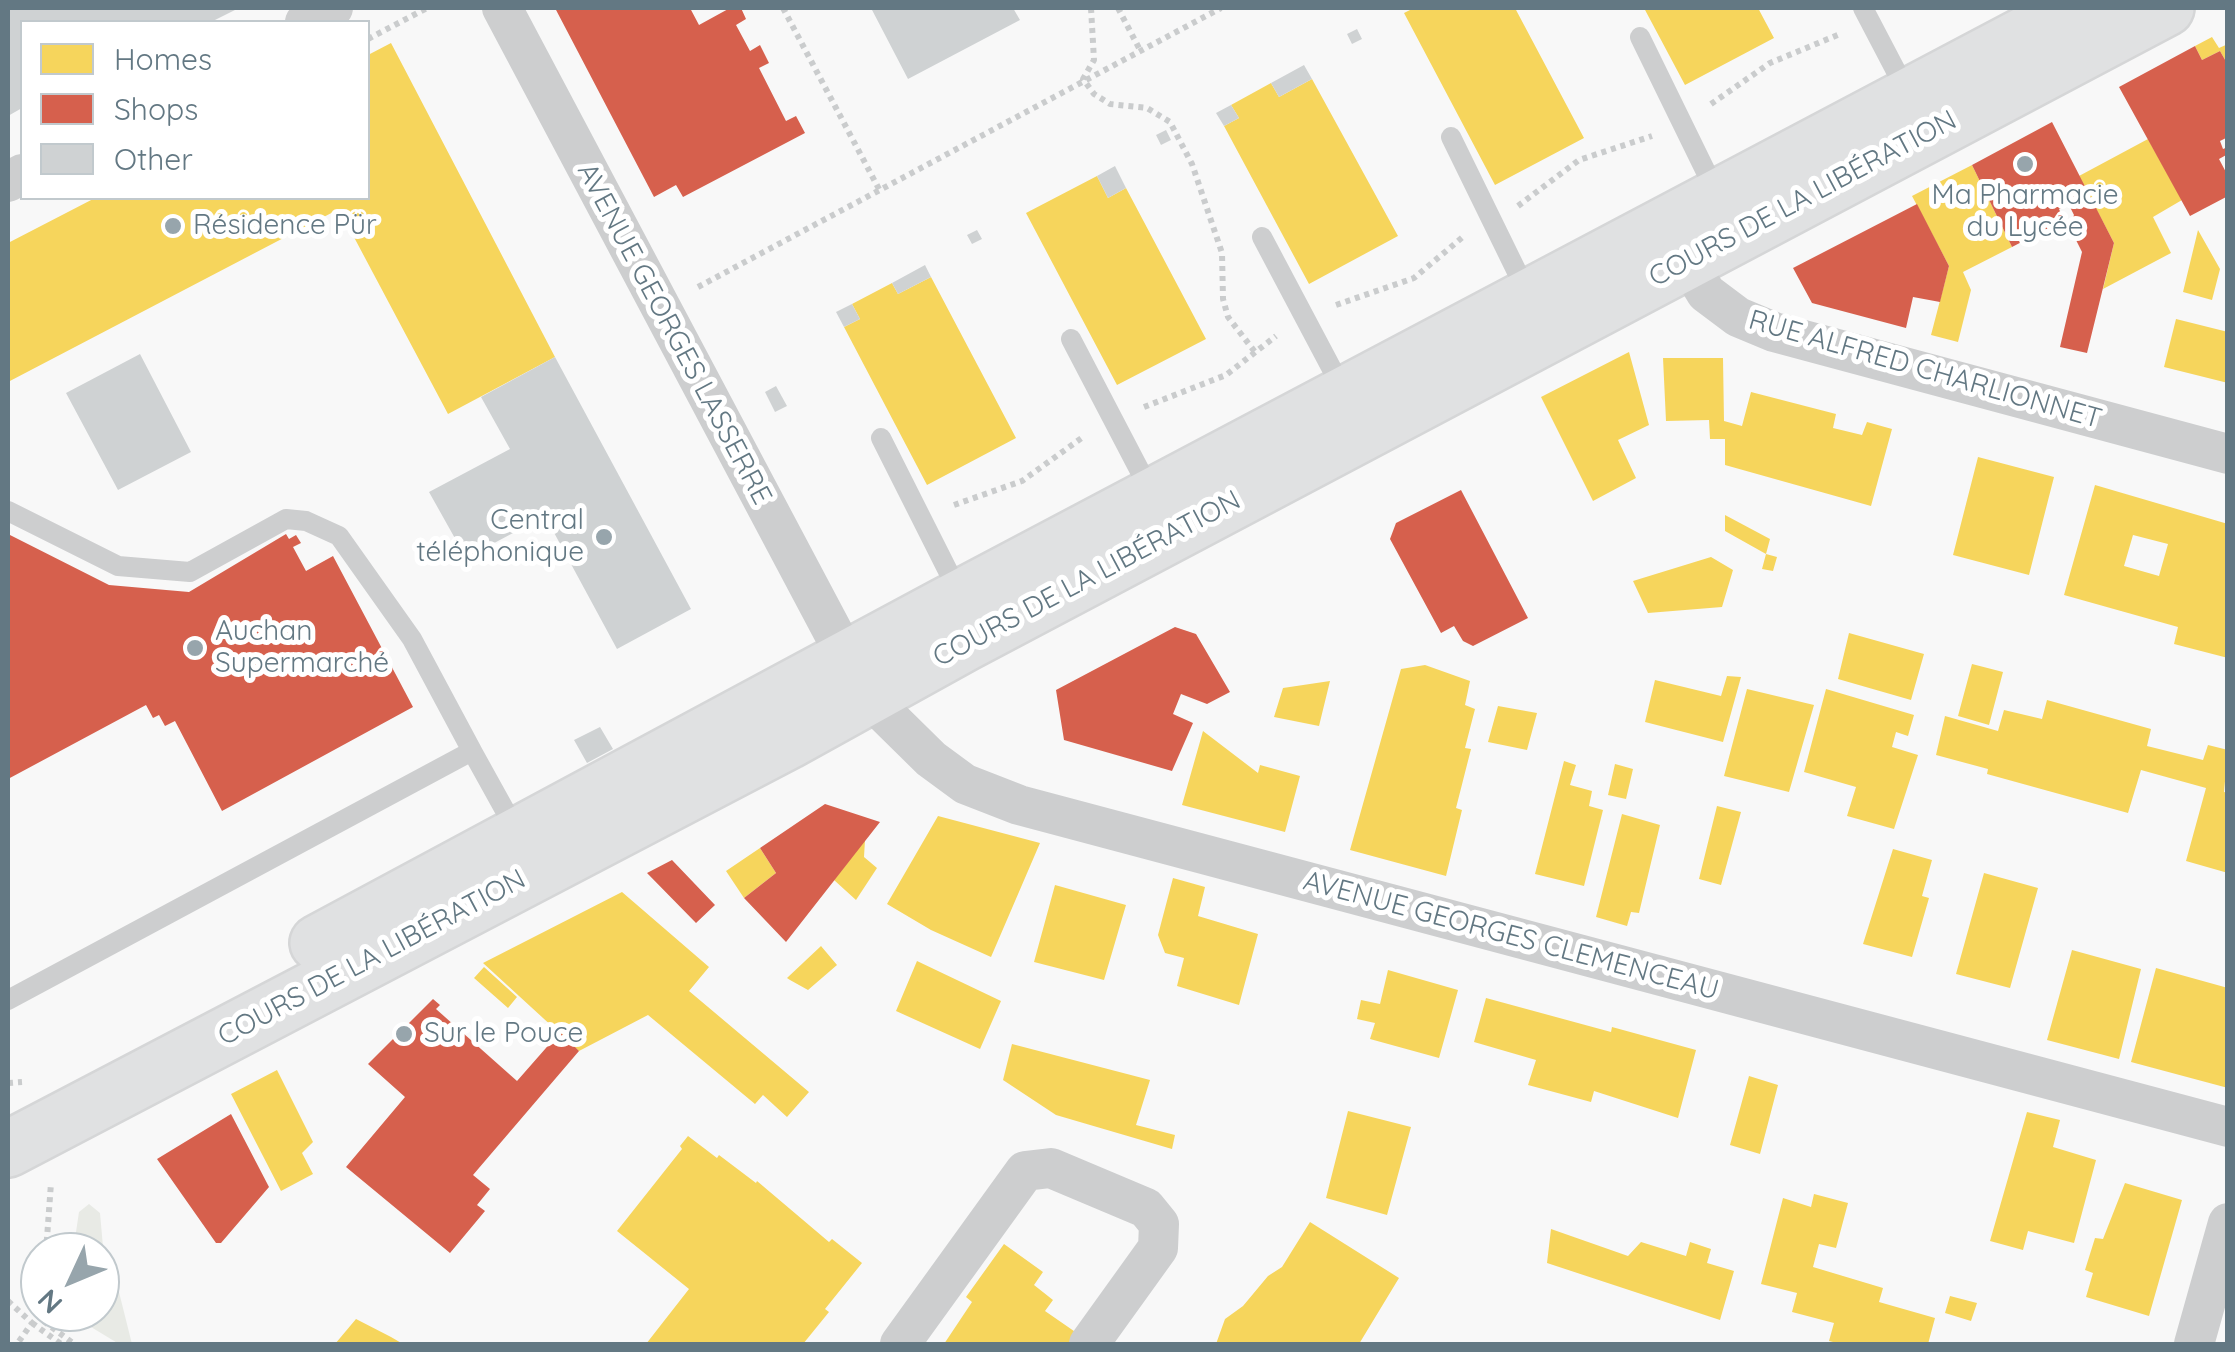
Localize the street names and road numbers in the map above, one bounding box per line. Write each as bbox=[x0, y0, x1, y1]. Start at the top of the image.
street label: COURS DE LA LIBÉRATION bbox=[1644, 104, 1962, 294]
street label: AVENUE GEORGES LASSERRE bbox=[570, 158, 778, 510]
street label: RUE ALFRED CHARLIONNET bbox=[1745, 303, 2105, 437]
street label: COURS DE LA LIBÉRATION bbox=[928, 484, 1246, 674]
street label: COURS DE LA LIBÉRATION bbox=[213, 863, 531, 1053]
street label: AVENUE GEORGES CLEMENCEAU bbox=[1300, 864, 1722, 1008]

